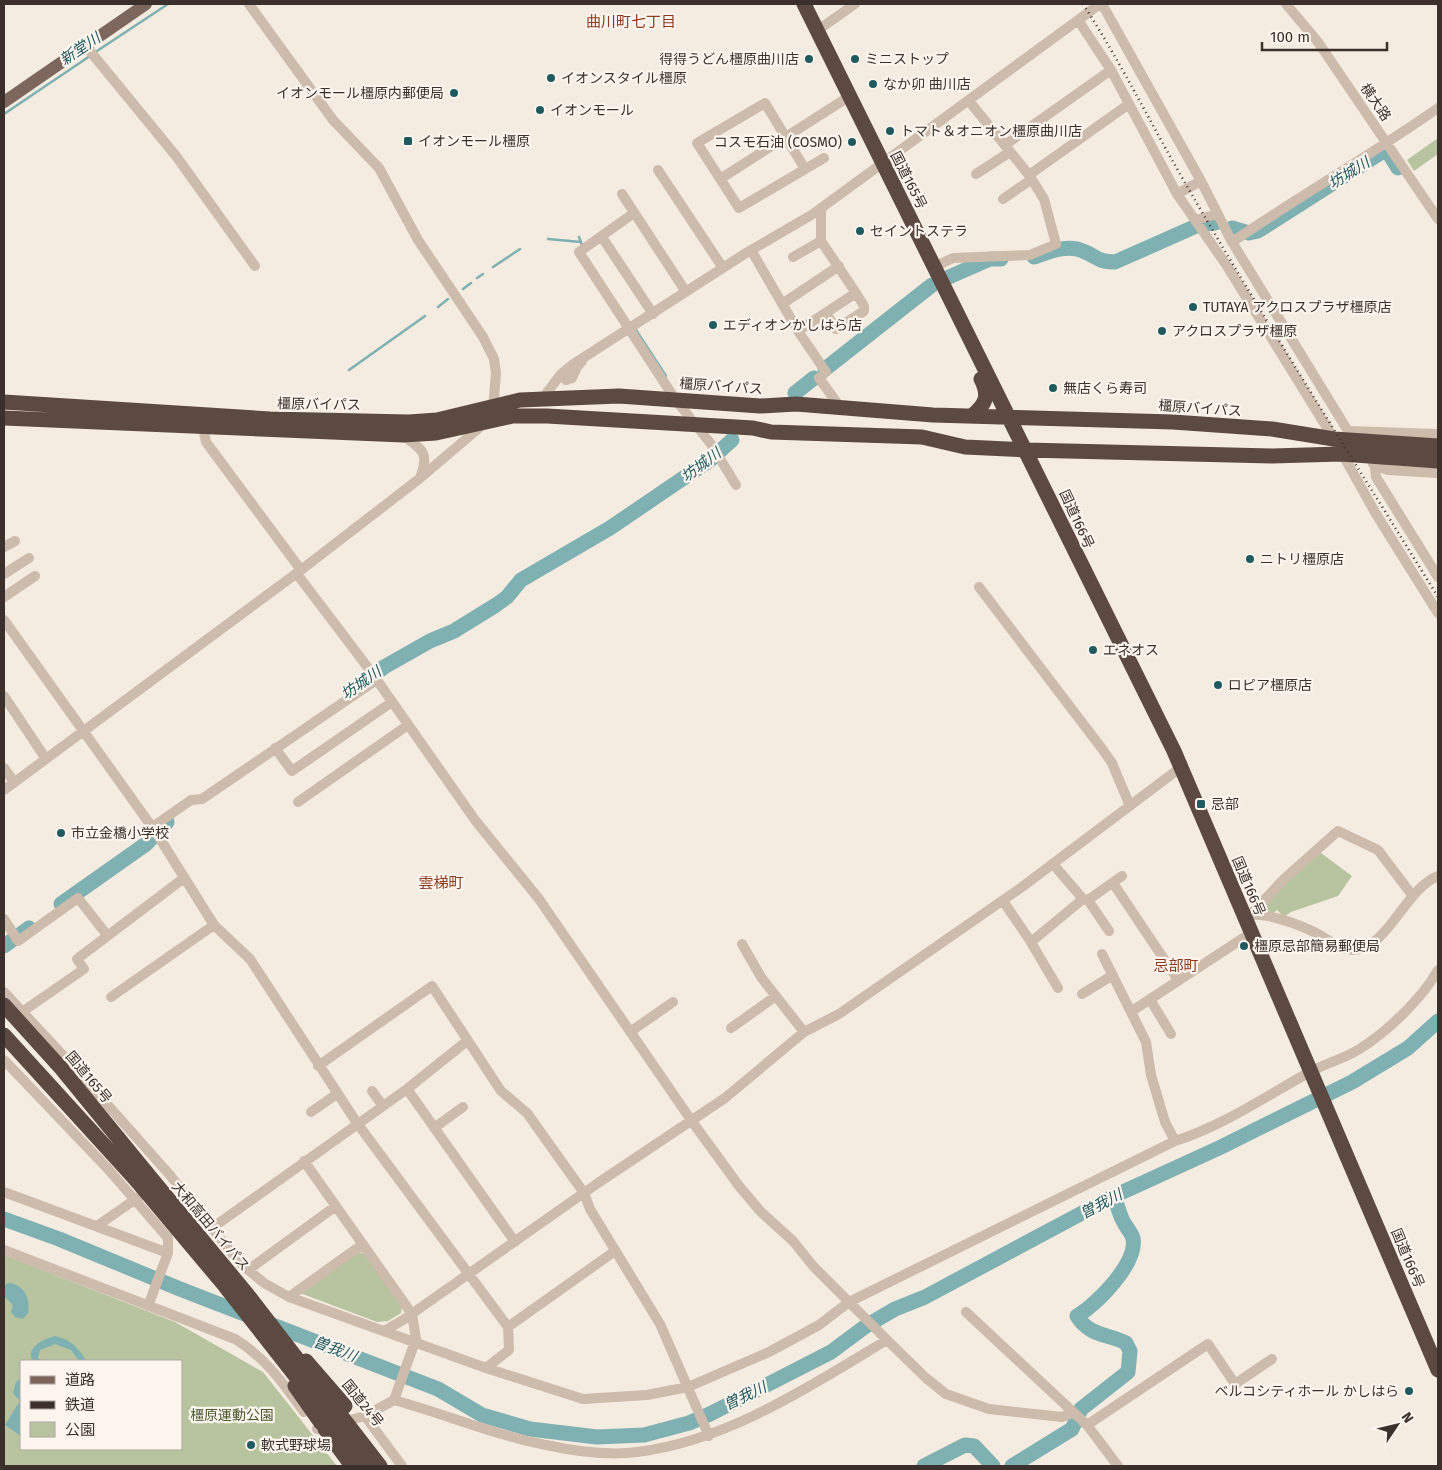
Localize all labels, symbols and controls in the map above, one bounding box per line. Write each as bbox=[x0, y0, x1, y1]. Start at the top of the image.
district label: 曲川町七丁目 bbox=[586, 13, 676, 31]
scale bar bbox=[1262, 20, 1387, 52]
water label: 新堂川 bbox=[56, 28, 105, 69]
text: 100 m bbox=[1270, 28, 1310, 46]
place label: 得得うどん橿原曲川店 bbox=[659, 51, 799, 68]
place label: ミニストップ bbox=[865, 51, 949, 68]
marker: 得得うどん橿原曲川店 bbox=[803, 53, 815, 65]
marker: ミニストップ bbox=[849, 53, 861, 65]
place label: イオンスタイル橿原 bbox=[561, 70, 687, 87]
marker: イオンスタイル橿原 bbox=[545, 72, 557, 84]
place label: なか卯 曲川店 bbox=[883, 76, 971, 93]
marker: なか卯 曲川店 bbox=[867, 78, 879, 90]
street label: 横大路 bbox=[1357, 80, 1394, 124]
place label: イオンモール橿原内郵便局 bbox=[276, 85, 444, 102]
marker: イオンモール橿原内郵便局 bbox=[448, 87, 460, 99]
place label: イオンモール bbox=[550, 102, 634, 119]
marker: イオンモール bbox=[534, 104, 546, 116]
place label: トマト＆オニオン橿原曲川店 bbox=[900, 123, 1082, 140]
marker: トマト＆オニオン橿原曲川店 bbox=[884, 125, 896, 137]
place label: イオンモール橿原 bbox=[418, 133, 530, 150]
place label: コスモ石油 (COSMO) bbox=[714, 134, 842, 151]
marker: イオンモール橿原 bbox=[402, 135, 414, 147]
marker: コスモ石油 (COSMO) bbox=[846, 136, 858, 148]
street label: 国道165号 bbox=[887, 149, 930, 212]
water label: 坊城川 bbox=[1325, 152, 1375, 193]
place label: セイントステラ bbox=[870, 223, 968, 240]
marker: セイントステラ bbox=[854, 225, 866, 237]
place label: TUTAYA アクロスプラザ橿原店 bbox=[1203, 299, 1391, 316]
marker: TUTAYA アクロスプラザ橿原店 bbox=[1187, 301, 1199, 313]
place label: エディオンかしはら店 bbox=[723, 317, 862, 334]
marker: エディオンかしはら店 bbox=[707, 319, 719, 331]
place label: アクロスプラザ橿原 bbox=[1172, 323, 1297, 340]
marker: アクロスプラザ橿原 bbox=[1156, 325, 1168, 337]
street label: 橿原バイパス bbox=[679, 375, 763, 398]
place label: 無店くら寿司 bbox=[1063, 380, 1147, 397]
marker: 無店くら寿司 bbox=[1047, 382, 1059, 394]
street label: 橿原バイパス bbox=[277, 395, 361, 414]
street label: 橿原バイパス bbox=[1158, 397, 1242, 420]
water label: 坊城川 bbox=[678, 443, 726, 486]
street label: 国道166号 bbox=[1056, 487, 1098, 551]
place label: ニトリ橿原店 bbox=[1260, 551, 1344, 568]
marker: ニトリ橿原店 bbox=[1244, 553, 1256, 565]
place label: エネオス bbox=[1103, 642, 1159, 659]
marker: エネオス bbox=[1087, 644, 1099, 656]
water label: 坊城川 bbox=[337, 662, 386, 703]
place label: ロピア橿原店 bbox=[1228, 677, 1312, 694]
marker: ロピア橿原店 bbox=[1212, 679, 1224, 691]
place label: 忌部 bbox=[1211, 796, 1239, 813]
marker: 忌部 bbox=[1195, 798, 1207, 810]
place label: 市立金橋小学校 bbox=[71, 825, 169, 842]
marker: 市立金橋小学校 bbox=[55, 827, 67, 839]
street label: 国道166号 bbox=[1228, 854, 1269, 919]
district label: 雲梯町 bbox=[418, 874, 464, 892]
place label: 橿原忌部簡易郵便局 bbox=[1254, 938, 1380, 955]
marker: 橿原忌部簡易郵便局 bbox=[1238, 940, 1250, 952]
district label: 忌部町 bbox=[1153, 957, 1199, 975]
street label: 国道165号 bbox=[62, 1048, 115, 1107]
street label: 大和高田バイパス bbox=[168, 1178, 253, 1275]
water label: 曽我川 bbox=[1077, 1185, 1127, 1223]
street label: 国道166号 bbox=[1387, 1226, 1428, 1291]
water label: 曽我川 bbox=[311, 1333, 361, 1366]
legend bbox=[20, 1360, 182, 1450]
text: 道路 bbox=[65, 1371, 95, 1389]
street label: 国道24号 bbox=[338, 1376, 387, 1430]
water label: 曽我川 bbox=[721, 1377, 771, 1414]
place label: ベルコシティホール かしはら bbox=[1214, 1383, 1399, 1400]
marker: ベルコシティホール かしはら bbox=[1403, 1385, 1415, 1397]
text: 鉄道 bbox=[65, 1396, 95, 1414]
north arrow bbox=[1372, 1400, 1422, 1450]
park label: 橿原運動公園 bbox=[190, 1407, 274, 1424]
text: N bbox=[1398, 1409, 1417, 1427]
text: 公園 bbox=[65, 1421, 95, 1439]
place label: 軟式野球場 bbox=[261, 1437, 331, 1454]
marker: 軟式野球場 bbox=[245, 1439, 257, 1451]

